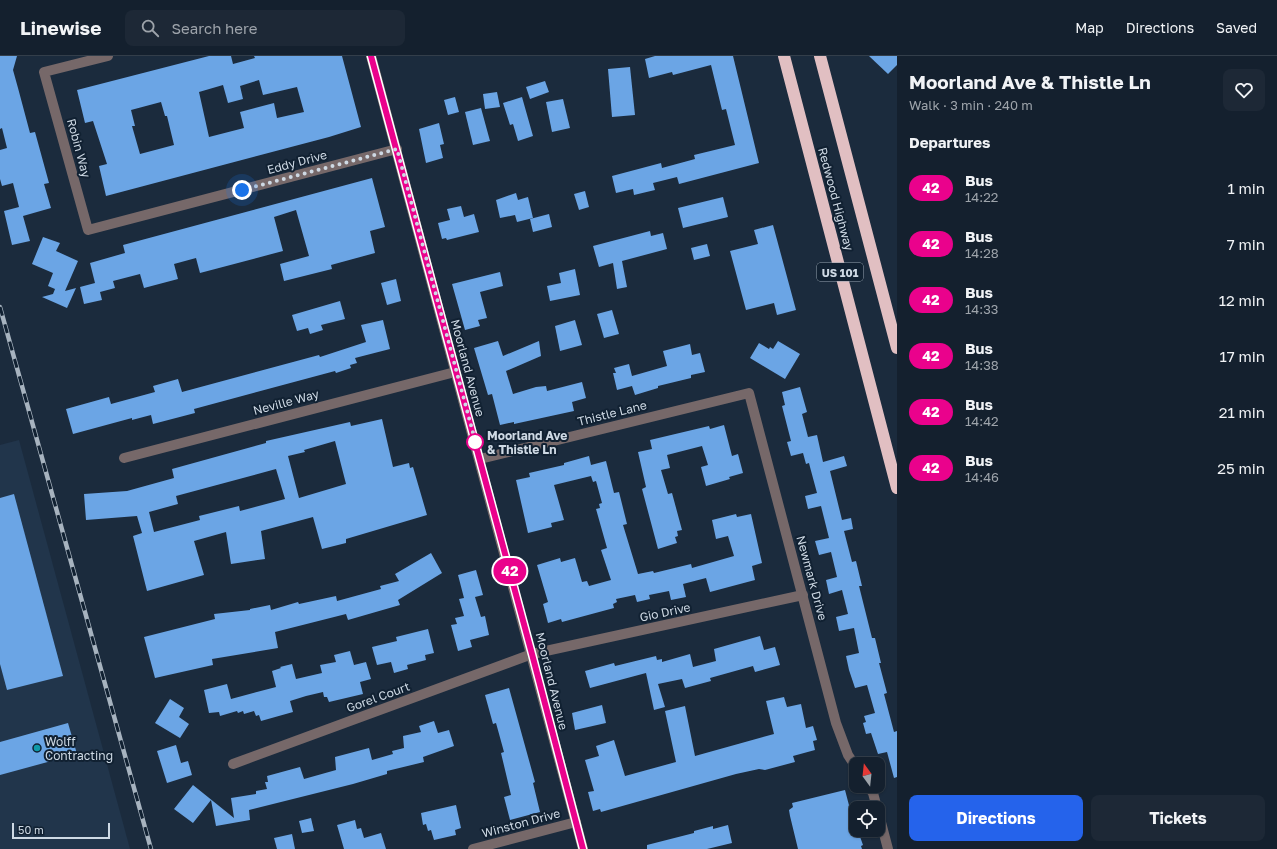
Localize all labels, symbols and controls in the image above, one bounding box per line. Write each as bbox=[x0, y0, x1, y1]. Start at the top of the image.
search box bbox=[125, 10, 405, 46]
text: Linewise bbox=[20, 16, 101, 39]
icon: search bbox=[139, 17, 161, 39]
text: Search here bbox=[171, 19, 257, 37]
text: Map bbox=[1075, 19, 1104, 36]
text: Directions bbox=[1126, 19, 1194, 36]
text: Saved bbox=[1216, 19, 1257, 36]
button: heart bbox=[1223, 69, 1265, 111]
text: Moorland Ave & Thistle Ln bbox=[909, 70, 1151, 93]
text: Walk · 3 min · 240 m bbox=[909, 97, 1033, 113]
street label: Robin Way bbox=[64, 117, 94, 179]
text: Departures bbox=[909, 133, 990, 151]
street label: Redwood Highway bbox=[815, 146, 857, 253]
street label: Eddy Drive bbox=[265, 147, 329, 177]
text: Bus bbox=[965, 171, 993, 189]
text: 42 bbox=[922, 179, 940, 196]
text: 1 min bbox=[1227, 179, 1265, 197]
your location bbox=[232, 180, 252, 200]
text: 14:22 bbox=[965, 189, 998, 205]
text: Bus bbox=[965, 227, 993, 245]
text: 42 bbox=[922, 235, 940, 252]
text: 7 min bbox=[1227, 235, 1265, 253]
text: 14:28 bbox=[965, 245, 999, 261]
road number: US 101 bbox=[817, 263, 863, 281]
text: Bus bbox=[965, 283, 993, 301]
text: 42 bbox=[922, 291, 940, 308]
text: 12 min bbox=[1219, 291, 1265, 309]
text: 14:33 bbox=[965, 301, 998, 317]
street label: Moorland Avenue bbox=[448, 318, 488, 418]
text: Bus bbox=[965, 339, 993, 357]
text: 42 bbox=[922, 347, 940, 364]
text: 17 min bbox=[1220, 347, 1265, 365]
text: 14:38 bbox=[965, 357, 999, 373]
street label: Neville Way bbox=[251, 386, 321, 418]
text: Bus bbox=[965, 395, 993, 413]
street label: Thistle Lane bbox=[576, 397, 648, 429]
text: 42 bbox=[922, 403, 940, 420]
text: 21 min bbox=[1219, 403, 1265, 421]
text: 14:42 bbox=[965, 413, 999, 429]
place label: Moorland Ave & Thistle Ln bbox=[487, 428, 567, 457]
marker: Moorland Ave & Thistle Ln bbox=[466, 433, 484, 451]
text: Bus bbox=[965, 451, 993, 469]
text: 42 bbox=[922, 459, 940, 476]
text: 25 min bbox=[1217, 459, 1265, 477]
text: 14:46 bbox=[965, 469, 999, 485]
street label: Newmark Drive bbox=[793, 534, 831, 622]
line badge: 42 bbox=[492, 558, 528, 584]
text: 42 bbox=[501, 562, 519, 579]
street label: Gio Drive bbox=[638, 599, 692, 625]
street label: Moorland Avenue bbox=[533, 631, 571, 731]
street label: Gorel Court bbox=[344, 679, 412, 715]
place label: Wolff Contracting bbox=[45, 734, 113, 763]
marker: Wolff Contracting bbox=[32, 743, 42, 753]
north arrow bbox=[849, 757, 885, 793]
map controls bbox=[849, 757, 885, 837]
button: Directions bbox=[909, 795, 1083, 841]
button: Tickets bbox=[1091, 795, 1265, 841]
button: locate bbox=[849, 801, 885, 837]
street label: Winston Drive bbox=[480, 805, 562, 841]
scale bar bbox=[12, 821, 110, 840]
text: 50 m bbox=[18, 823, 44, 836]

